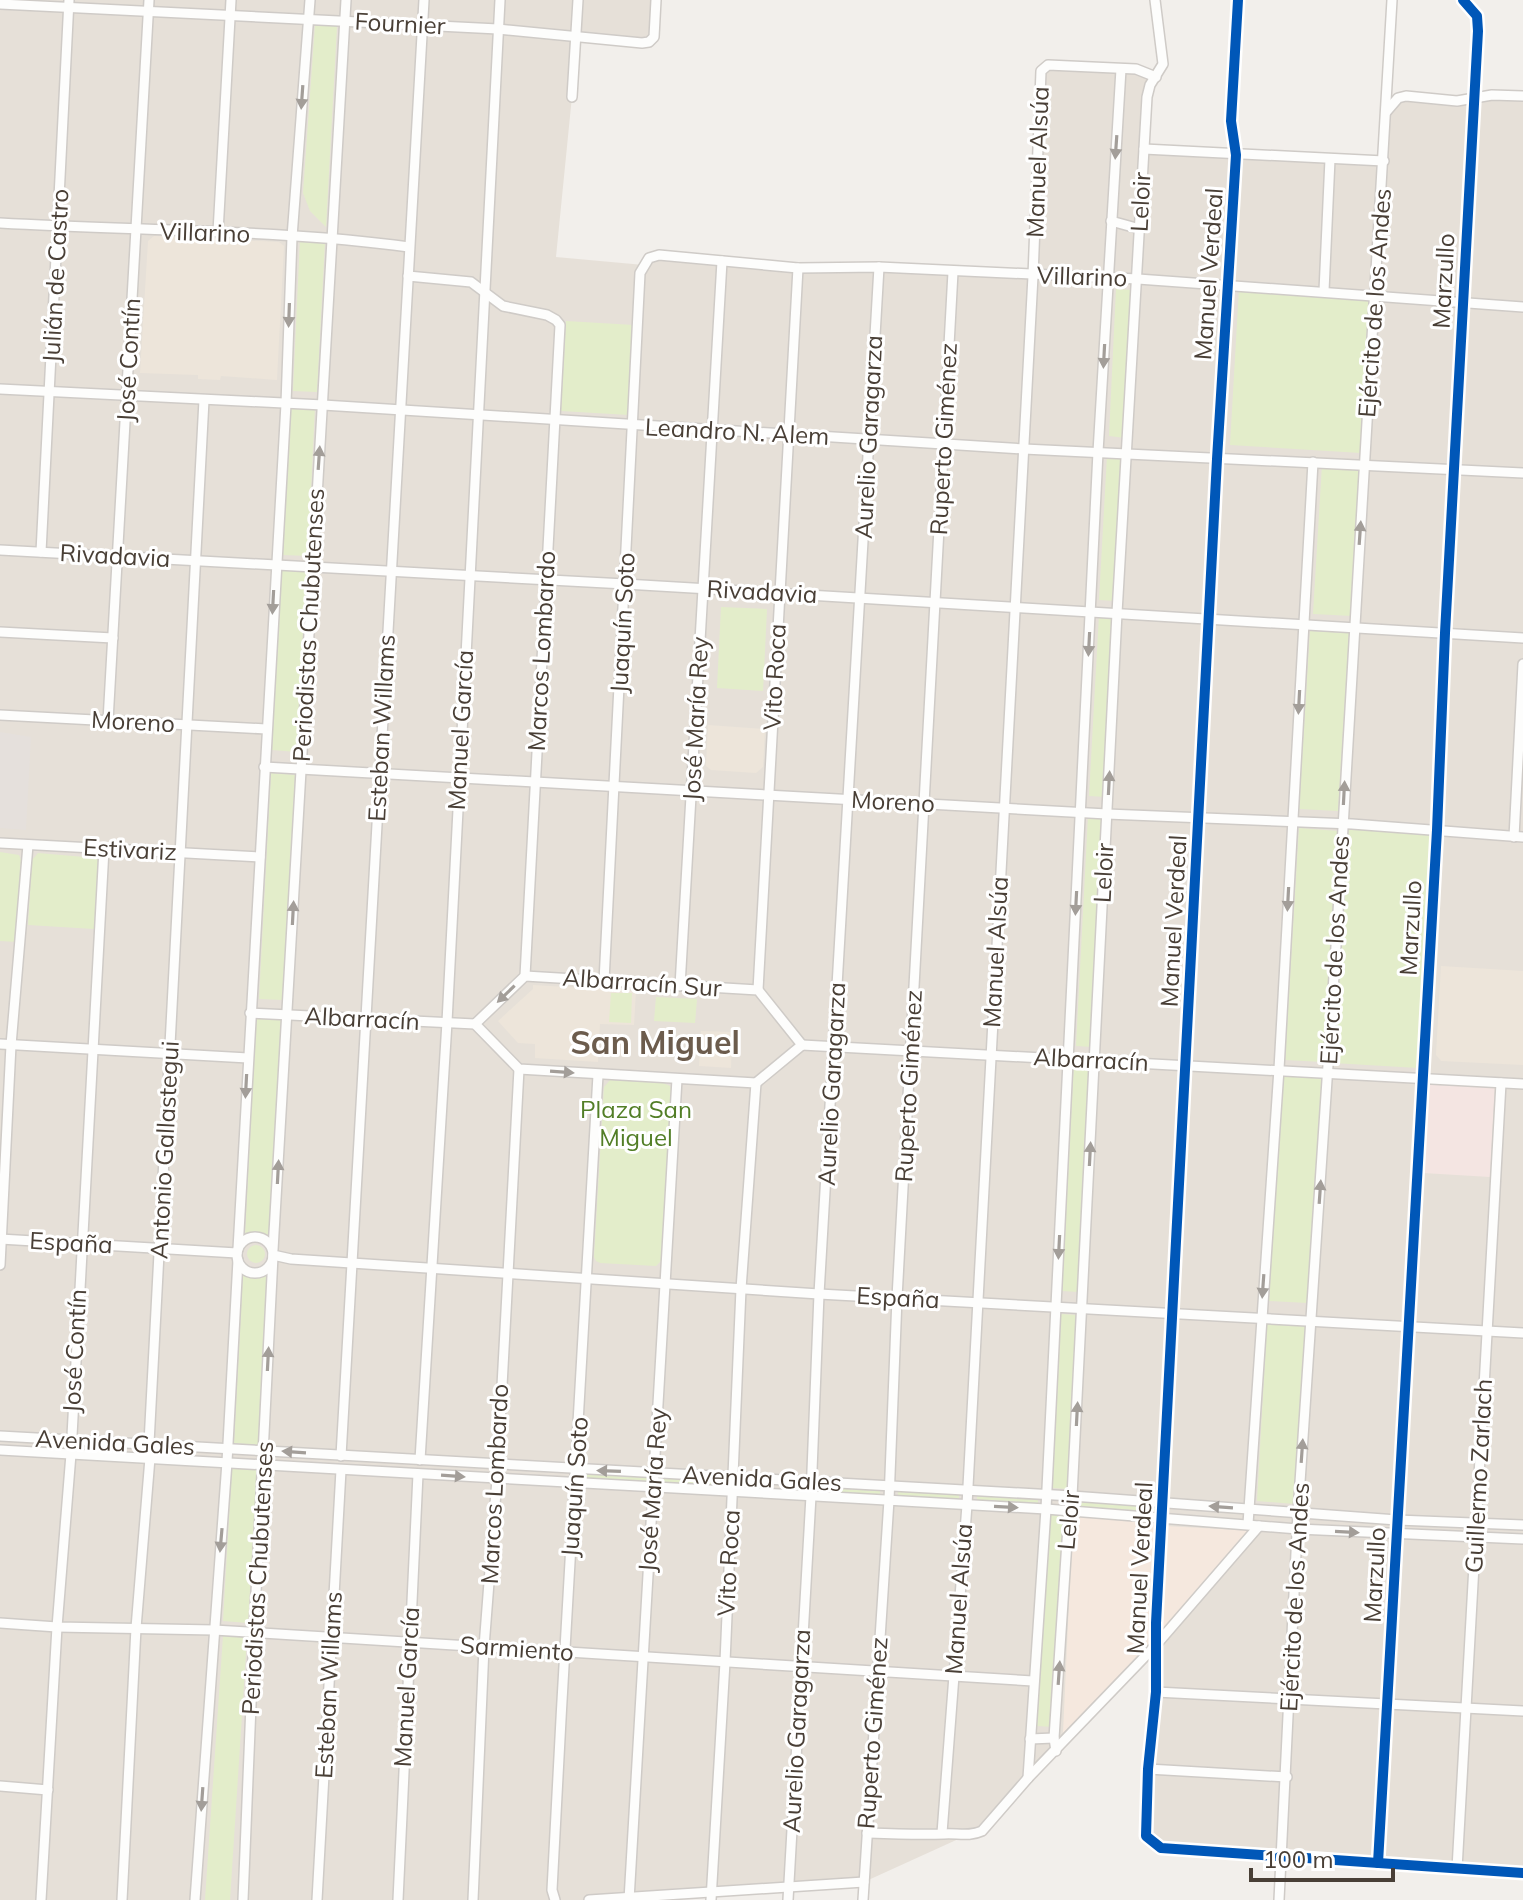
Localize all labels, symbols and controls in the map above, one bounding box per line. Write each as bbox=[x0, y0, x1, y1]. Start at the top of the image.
street label: Fournier bbox=[354, 6, 446, 40]
one-way arrow bbox=[295, 85, 308, 110]
street label: Manuel Alsúa bbox=[1019, 86, 1055, 238]
one-way arrow bbox=[1109, 135, 1122, 160]
street label: Leloir bbox=[1123, 171, 1157, 233]
street label: Manuel Verdeal bbox=[1187, 187, 1229, 361]
street label: Ejército de los Andes bbox=[1351, 187, 1397, 419]
street label: Julián de Castro bbox=[35, 188, 75, 364]
street label: Villarino bbox=[159, 215, 251, 249]
street label: Marzullo bbox=[1426, 233, 1460, 329]
street label: Villarino bbox=[1036, 259, 1128, 293]
street label: José Contín bbox=[110, 297, 146, 423]
one-way arrow bbox=[282, 303, 295, 328]
street label: Aurelio Garagarza bbox=[848, 334, 888, 539]
street label: Ruperto Giménez bbox=[923, 342, 963, 536]
one-way arrow bbox=[1097, 344, 1110, 369]
street label: Leandro N. Alem bbox=[644, 411, 830, 451]
one-way arrow bbox=[313, 445, 326, 470]
street label: Periodistas Chubutenses bbox=[286, 487, 330, 763]
one-way arrow bbox=[1354, 520, 1367, 545]
street label: Rivadavia bbox=[59, 537, 171, 573]
street label: Marcos Lombardo bbox=[521, 550, 561, 752]
street label: Juaquín Soto bbox=[603, 552, 641, 694]
street label: Rivadavia bbox=[706, 573, 818, 609]
one-way arrow bbox=[266, 590, 279, 615]
street label: Vito Roca bbox=[756, 623, 792, 731]
one-way arrow bbox=[1082, 632, 1095, 657]
street label: Esteban Willams bbox=[361, 634, 401, 822]
street label: José María Rey bbox=[676, 636, 714, 802]
street label: Manuel García bbox=[441, 649, 479, 811]
one-way arrow bbox=[1292, 690, 1305, 715]
street label: Moreno bbox=[90, 704, 176, 738]
one-way arrow bbox=[1103, 770, 1116, 795]
one-way arrow bbox=[1338, 780, 1351, 805]
street label: Moreno bbox=[850, 784, 936, 818]
street label: Estivariz bbox=[83, 832, 178, 866]
street label: Manuel Verdeal bbox=[1154, 834, 1192, 1008]
street label: Ejército de los Andes bbox=[1313, 834, 1355, 1065]
street label: Leloir bbox=[1086, 842, 1120, 904]
street label: Manuel Alsúa bbox=[976, 876, 1014, 1028]
street label: Marzullo bbox=[1393, 880, 1427, 976]
one-way arrow bbox=[1281, 887, 1294, 912]
one-way arrow bbox=[1069, 891, 1082, 916]
one-way arrow bbox=[287, 900, 300, 925]
street label: Albarracín Sur bbox=[562, 961, 723, 1003]
street label: Aurelio Garagarza bbox=[811, 981, 851, 1186]
one-way arrow bbox=[497, 984, 516, 1003]
street label: Ruperto Giménez bbox=[888, 989, 928, 1183]
street label: Albarracín bbox=[304, 1000, 421, 1036]
district label: San Miguel bbox=[570, 1022, 740, 1062]
street label: Antonio Gallastegui bbox=[143, 1040, 185, 1260]
street label: Albarracín bbox=[1033, 1041, 1150, 1077]
one-way arrow bbox=[550, 1066, 575, 1079]
one-way arrow bbox=[240, 1074, 253, 1099]
park label: Plaza San Miguel bbox=[580, 1094, 692, 1152]
one-way arrow bbox=[1084, 1141, 1097, 1166]
one-way arrow bbox=[272, 1159, 285, 1184]
one-way arrow bbox=[1314, 1179, 1327, 1204]
street label: España bbox=[29, 1225, 113, 1259]
one-way arrow bbox=[1052, 1235, 1065, 1260]
one-way arrow bbox=[1256, 1274, 1269, 1299]
street label: España bbox=[856, 1280, 940, 1314]
street label: José Contín bbox=[56, 1288, 92, 1414]
one-way arrow bbox=[262, 1346, 275, 1371]
street label: Guillermo Zarlach bbox=[1458, 1378, 1498, 1574]
street label: Marcos Lombardo bbox=[474, 1383, 514, 1585]
one-way arrow bbox=[1070, 1401, 1083, 1426]
street label: José María Rey bbox=[631, 1406, 673, 1573]
street label: Juaquín Soto bbox=[554, 1416, 594, 1558]
street label: Avenida Gales bbox=[34, 1423, 196, 1461]
one-way arrow bbox=[1296, 1438, 1309, 1463]
street label: Periodistas Chubutenses bbox=[235, 1440, 279, 1716]
one-way arrow bbox=[281, 1446, 306, 1459]
street label: Avenida Gales bbox=[681, 1459, 843, 1497]
one-way arrow bbox=[596, 1464, 621, 1477]
one-way arrow bbox=[441, 1470, 466, 1483]
street label: Manuel Verdeal bbox=[1120, 1481, 1158, 1655]
street label: Ejército de los Andes bbox=[1273, 1481, 1315, 1712]
street label: Leloir bbox=[1050, 1489, 1086, 1551]
one-way arrow bbox=[994, 1500, 1019, 1513]
one-way arrow bbox=[1208, 1500, 1233, 1513]
street label: Vito Roca bbox=[710, 1509, 746, 1617]
street label: Manuel Alsúa bbox=[938, 1522, 978, 1676]
one-way arrow bbox=[1335, 1526, 1360, 1539]
street label: Marzullo bbox=[1357, 1527, 1391, 1623]
one-way arrow bbox=[214, 1528, 227, 1553]
street label: Esteban Willams bbox=[308, 1591, 348, 1779]
street label: Manuel García bbox=[387, 1606, 425, 1768]
street label: Aurelio Garagarza bbox=[776, 1628, 816, 1833]
street label: Sarmiento bbox=[459, 1629, 575, 1667]
street label: Ruperto Giménez bbox=[850, 1636, 894, 1830]
one-way arrow bbox=[1052, 1660, 1065, 1685]
one-way arrow bbox=[195, 1787, 208, 1812]
scale bar bbox=[1251, 1832, 1393, 1882]
text: 100 m bbox=[1263, 1844, 1334, 1874]

